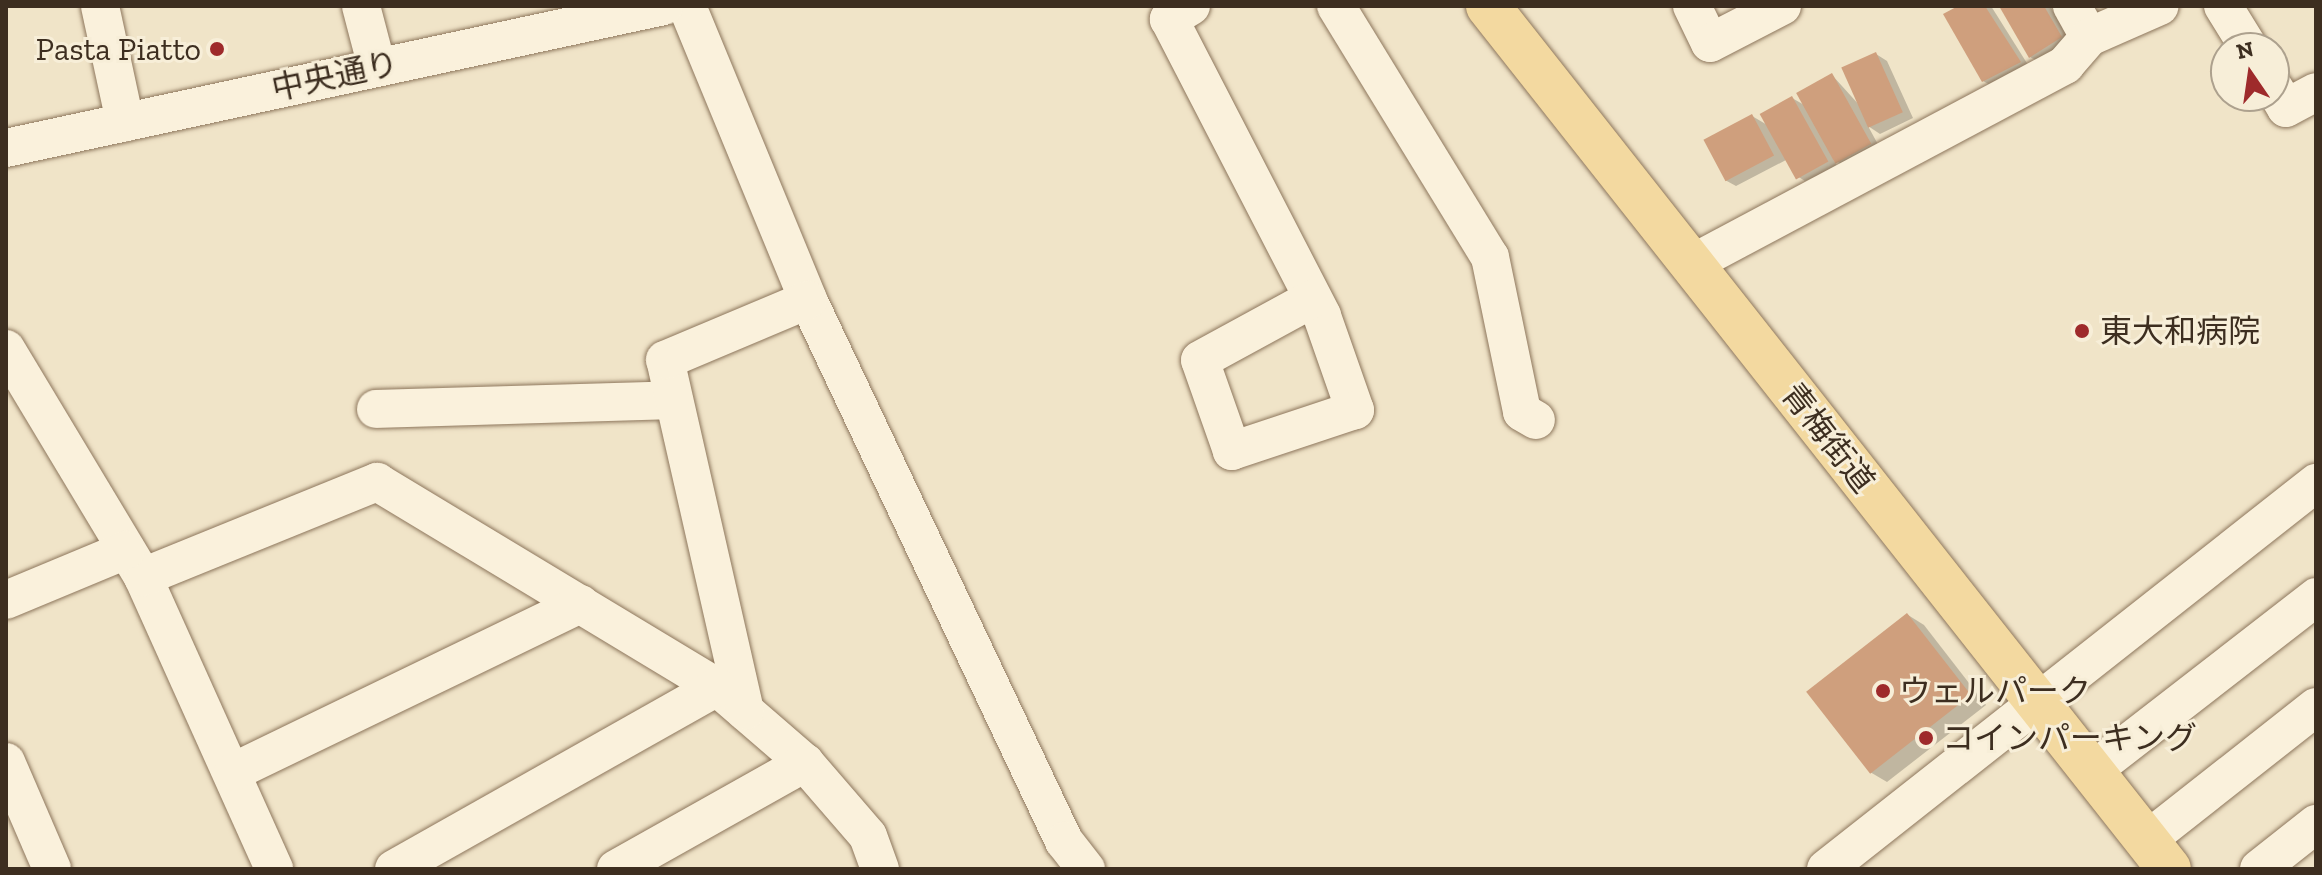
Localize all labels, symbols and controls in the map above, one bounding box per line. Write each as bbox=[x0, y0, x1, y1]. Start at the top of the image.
place label: Pasta Piatto bbox=[36, 30, 201, 68]
north arrow bbox=[2210, 32, 2290, 112]
text: N bbox=[2234, 35, 2256, 65]
marker: Pasta Piatto bbox=[208, 40, 226, 58]
street label: 中央通り bbox=[268, 44, 402, 108]
place label: 東大和病院 bbox=[2100, 312, 2260, 350]
marker: 東大和病院 bbox=[2071, 320, 2093, 342]
street label: 青梅街道 bbox=[1773, 376, 1883, 500]
place label: ウェルパーク bbox=[1899, 672, 2091, 710]
marker: ウェルパーク bbox=[1874, 682, 1892, 700]
place label: コインパーキング bbox=[1942, 719, 2198, 757]
marker: コインパーキング bbox=[1917, 729, 1935, 747]

